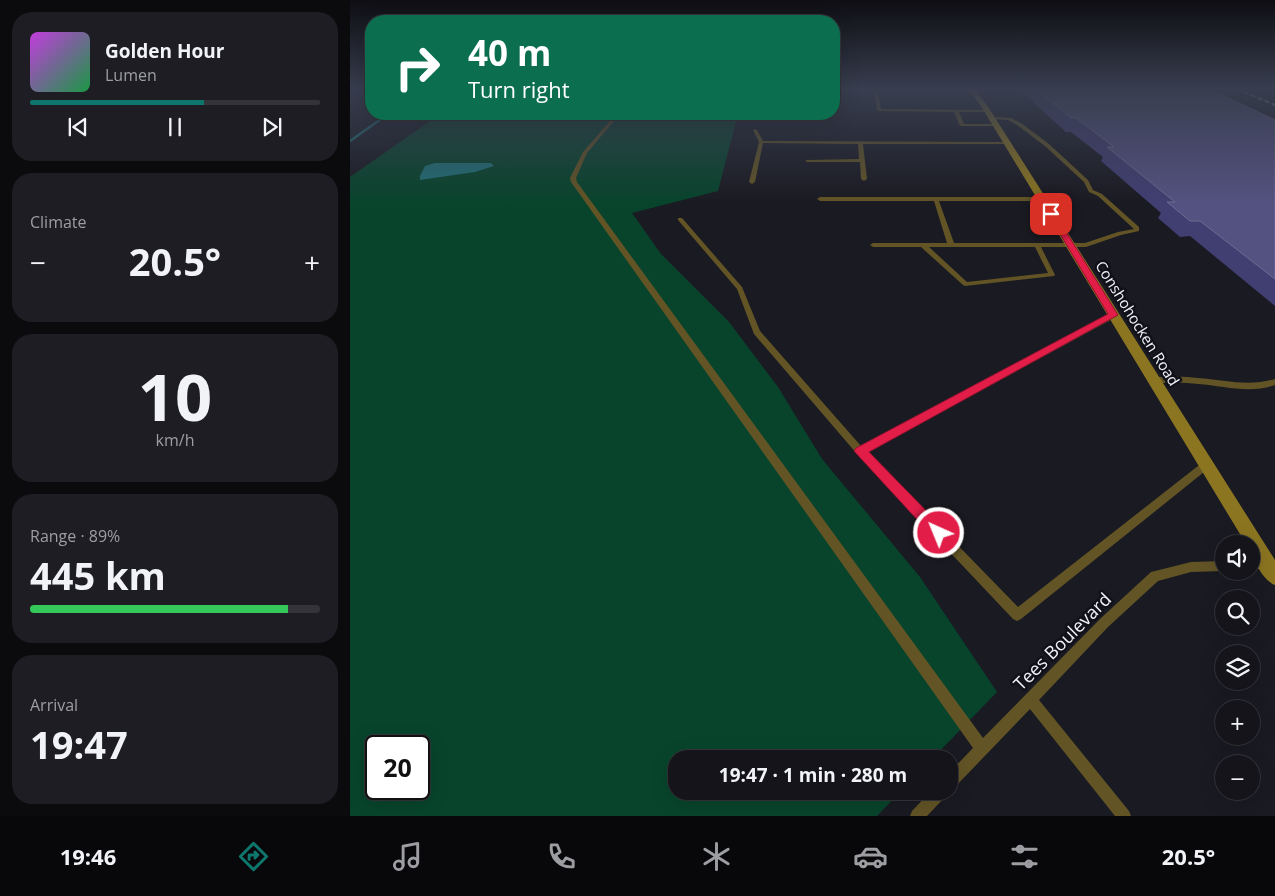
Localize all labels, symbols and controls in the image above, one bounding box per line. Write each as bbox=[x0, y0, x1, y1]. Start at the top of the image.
text: 40 m bbox=[468, 29, 551, 76]
icon: right bbox=[385, 35, 450, 100]
text: Golden Hour bbox=[105, 38, 224, 64]
text: Lumen bbox=[105, 64, 157, 86]
text: Turn right bbox=[468, 74, 570, 104]
icon: previous bbox=[64, 113, 92, 141]
icon: pause bbox=[161, 113, 189, 141]
icon: next bbox=[258, 113, 286, 141]
pin bbox=[1030, 193, 1072, 235]
icon: arrive bbox=[1037, 200, 1065, 228]
text: Climate bbox=[30, 211, 87, 233]
text: 20.5° bbox=[129, 235, 221, 287]
text: − bbox=[30, 243, 46, 281]
text: + bbox=[304, 243, 320, 281]
street label: Conshohocken Road bbox=[1091, 257, 1185, 389]
text: 10 bbox=[138, 352, 212, 440]
text: km/h bbox=[156, 429, 194, 451]
position arrow bbox=[912, 506, 964, 558]
text: Range · 89% bbox=[30, 525, 120, 547]
map controls bbox=[1215, 535, 1260, 800]
button: sound bbox=[1215, 535, 1260, 580]
text: 445 km bbox=[30, 549, 166, 601]
street label: Tees Boulevard bbox=[1008, 587, 1116, 695]
button: search bbox=[1215, 590, 1260, 635]
button: layers bbox=[1215, 645, 1260, 690]
text: Arrival bbox=[30, 694, 78, 716]
button: + bbox=[1215, 700, 1260, 745]
text: 19:47 bbox=[30, 718, 128, 770]
speed limit sign: 20 bbox=[365, 735, 430, 800]
button: − bbox=[1215, 755, 1260, 800]
text: 19:47 · 1 min · 280 m bbox=[719, 762, 907, 788]
icon: directions bbox=[236, 839, 271, 874]
icon: music bbox=[390, 839, 425, 874]
icon: phone bbox=[544, 839, 579, 874]
icon: climate bbox=[699, 839, 734, 874]
icon: car bbox=[853, 839, 888, 874]
icon: filters bbox=[1007, 839, 1042, 874]
text: 19:46 bbox=[60, 841, 116, 871]
text: 20.5° bbox=[1162, 841, 1215, 871]

